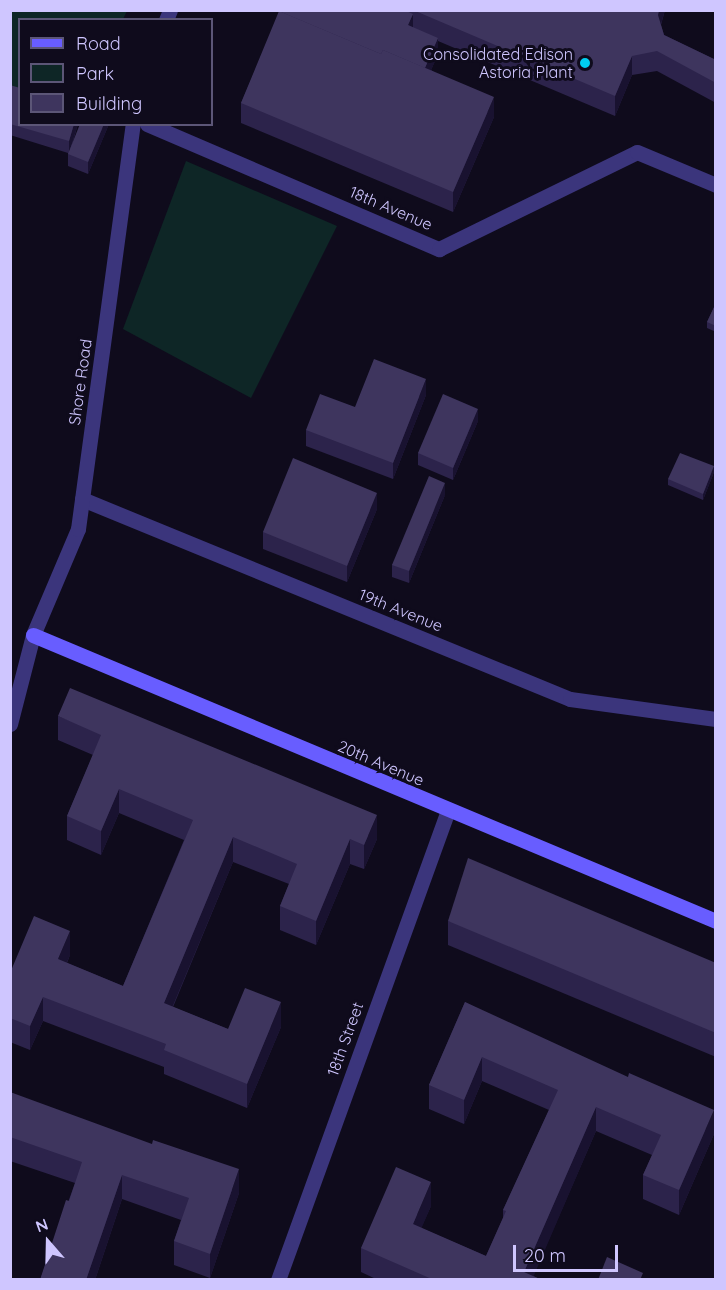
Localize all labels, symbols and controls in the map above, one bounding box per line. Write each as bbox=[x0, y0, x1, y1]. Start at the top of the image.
legend bbox=[18, 18, 213, 126]
text: Road bbox=[76, 32, 121, 55]
place label: Consolidated Edison Astoria Plant bbox=[423, 44, 573, 82]
marker: Consolidated Edison Astoria Plant bbox=[578, 56, 592, 70]
text: Park bbox=[76, 62, 114, 85]
text: Building bbox=[76, 92, 142, 115]
street label: 18th Avenue bbox=[347, 182, 435, 234]
street label: Shore Road bbox=[64, 338, 96, 426]
street label: 19th Avenue bbox=[356, 585, 446, 635]
street label: 20th Avenue bbox=[335, 736, 427, 790]
street label: 18th Street bbox=[323, 999, 367, 1079]
north arrow bbox=[18, 1212, 78, 1272]
text: N bbox=[33, 1214, 51, 1236]
scale bar bbox=[516, 1233, 621, 1271]
text: 20 m bbox=[524, 1244, 566, 1267]

